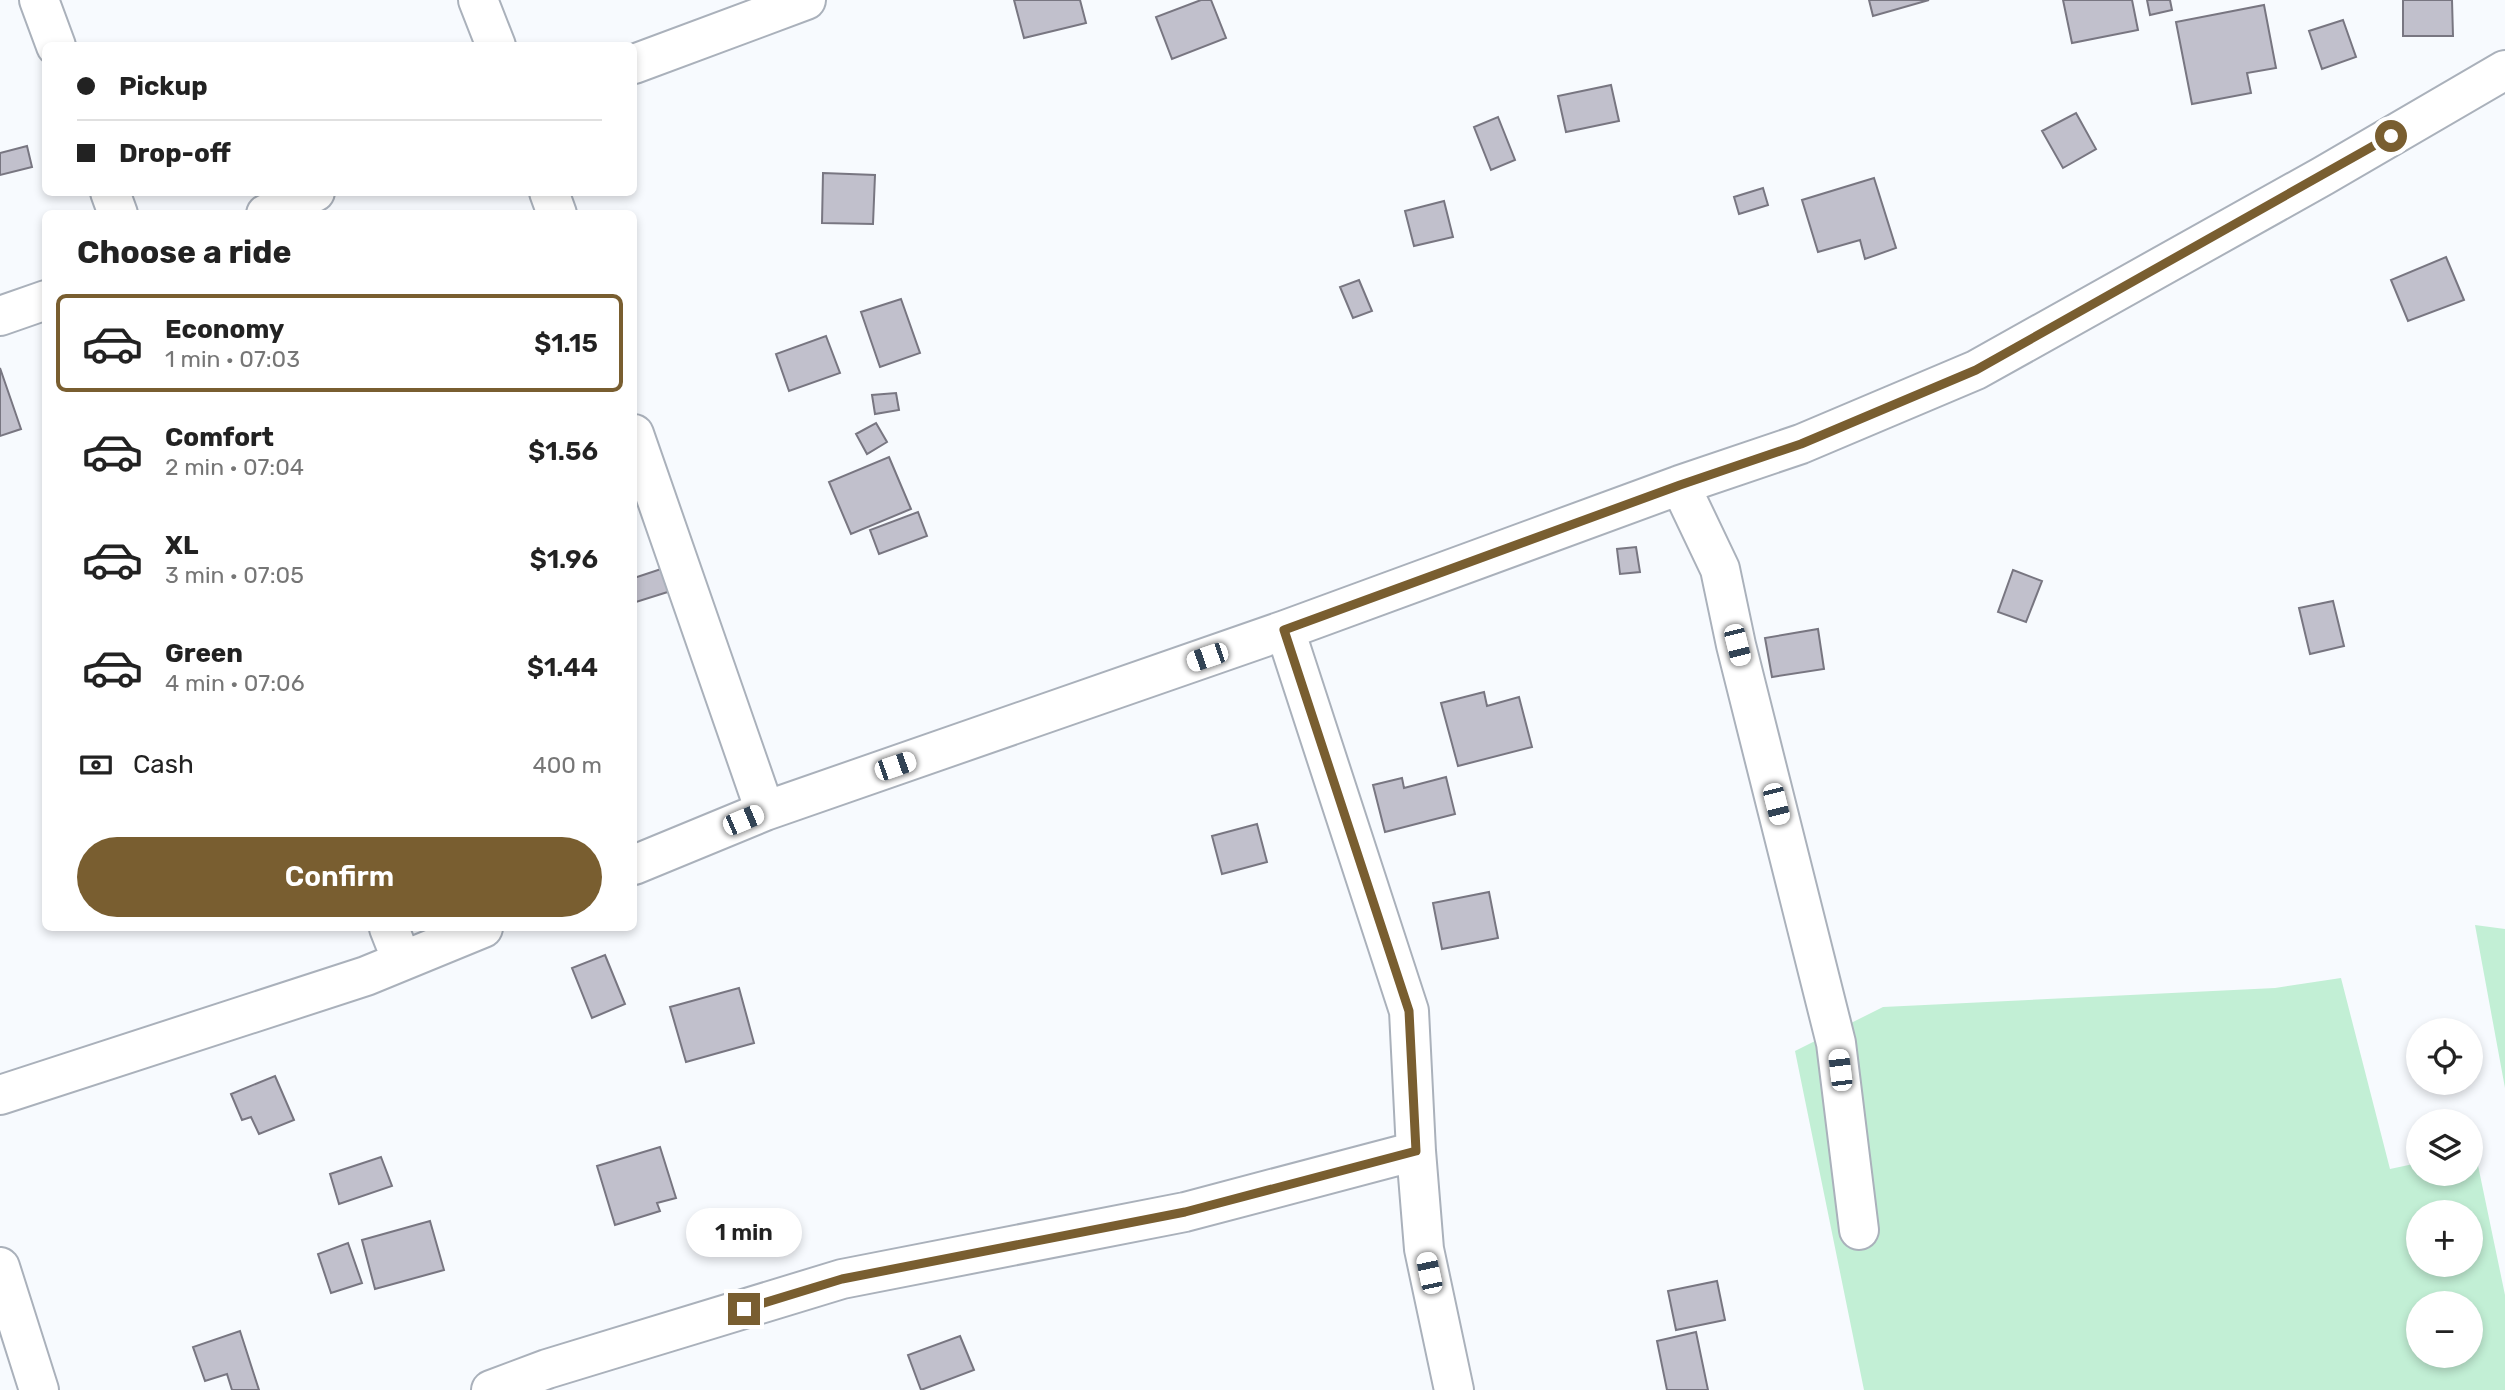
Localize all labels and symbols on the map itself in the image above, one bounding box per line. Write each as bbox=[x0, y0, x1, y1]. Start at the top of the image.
route start bbox=[2375, 120, 2407, 152]
car bbox=[1722, 622, 1753, 668]
car bbox=[1184, 640, 1231, 674]
car bbox=[872, 749, 919, 783]
car bbox=[1761, 781, 1792, 827]
car bbox=[720, 802, 767, 838]
car bbox=[1828, 1048, 1853, 1092]
callout: 1 min bbox=[686, 1208, 802, 1256]
car bbox=[1415, 1250, 1444, 1296]
route end bbox=[728, 1293, 760, 1325]

